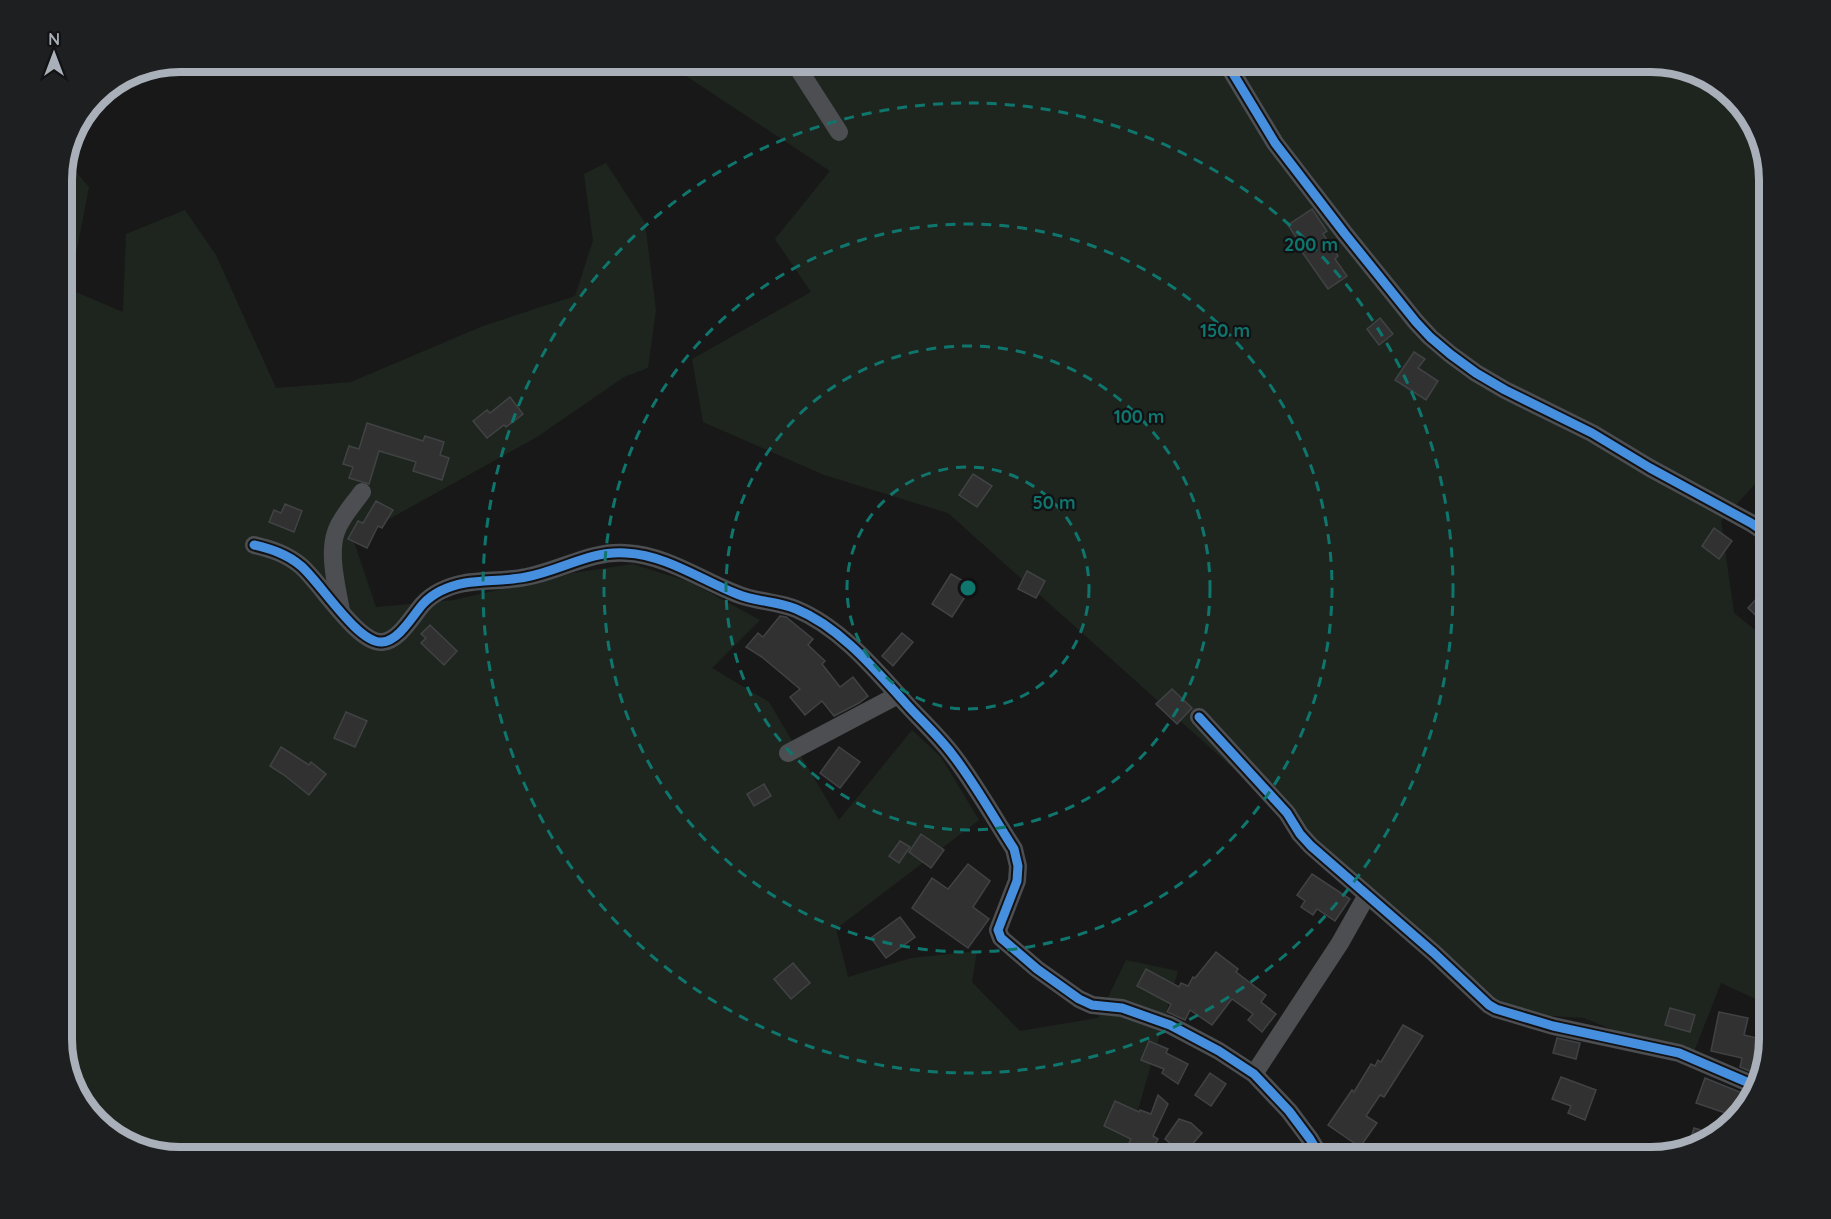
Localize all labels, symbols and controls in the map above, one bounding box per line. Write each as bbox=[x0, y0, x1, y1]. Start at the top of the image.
north arrow bbox=[24, 24, 84, 84]
text: N bbox=[48, 29, 60, 49]
text: 200 m bbox=[1284, 233, 1338, 256]
text: 150 m bbox=[1200, 319, 1250, 342]
text: 100 m bbox=[1114, 405, 1164, 428]
text: 50 m bbox=[1032, 491, 1076, 514]
centre of rings bbox=[958, 578, 978, 598]

